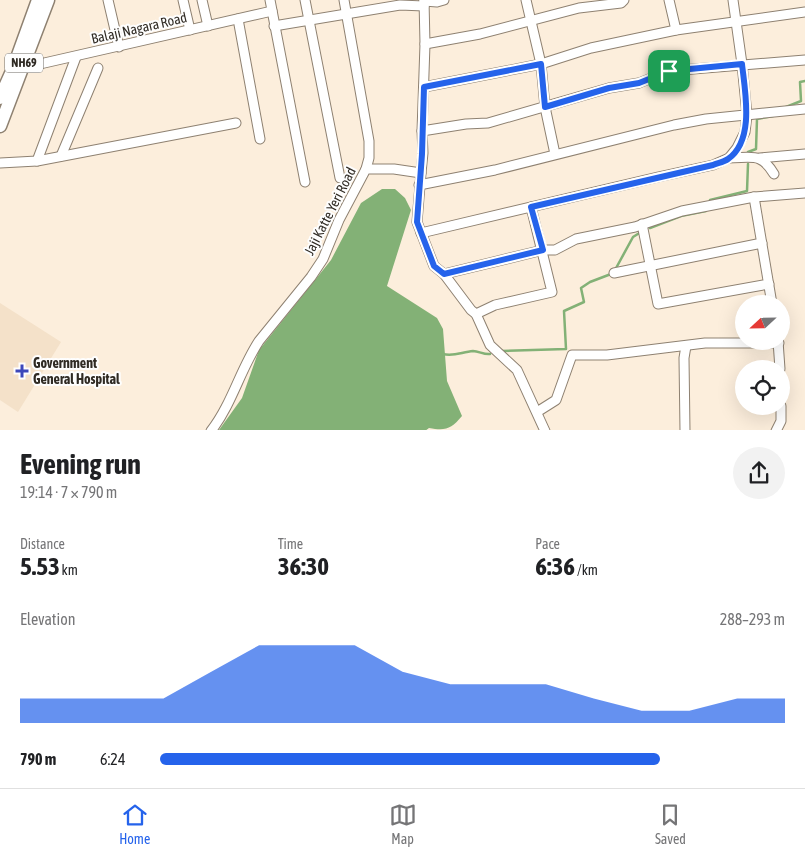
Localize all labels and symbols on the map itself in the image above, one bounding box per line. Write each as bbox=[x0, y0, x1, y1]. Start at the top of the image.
street label: Balaji Nagara Road bbox=[90, 9, 188, 47]
pin bbox=[648, 50, 690, 92]
road number: NH69 bbox=[5, 54, 43, 72]
street label: Jaji Katte Yeri Road bbox=[301, 164, 359, 258]
north arrow bbox=[735, 295, 790, 350]
place label: Government General Hospital bbox=[33, 355, 120, 387]
marker: Government General Hospital bbox=[15, 364, 29, 378]

